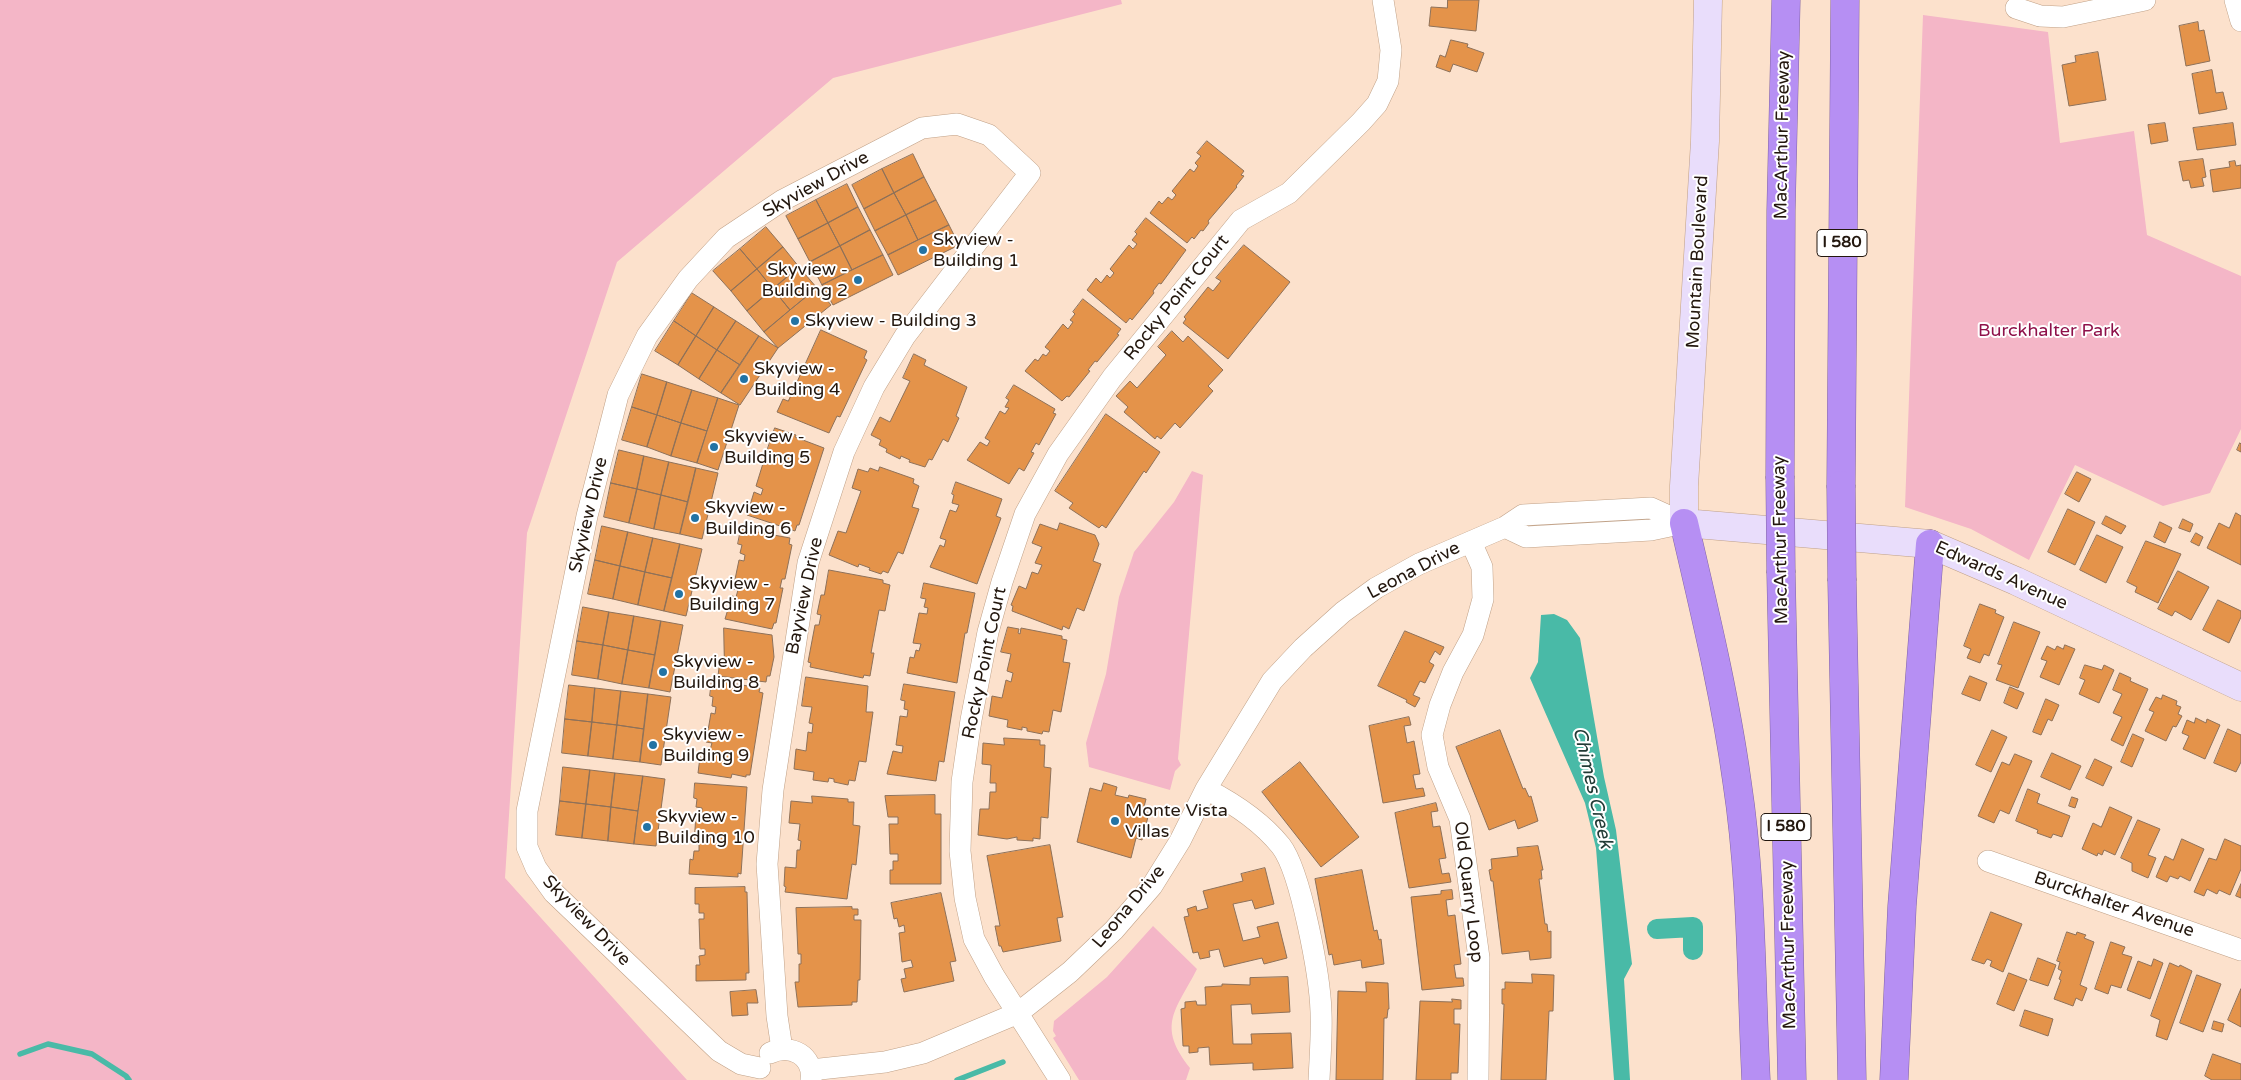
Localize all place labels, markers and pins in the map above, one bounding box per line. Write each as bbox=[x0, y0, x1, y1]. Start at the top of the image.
place label: Skyview - Building 1 bbox=[933, 229, 1019, 272]
marker: Skyview - Building 1 bbox=[917, 244, 929, 256]
place label: Skyview - Building 2 bbox=[762, 259, 848, 302]
marker: Skyview - Building 2 bbox=[852, 274, 864, 286]
place label: Skyview - Building 3 bbox=[805, 310, 977, 332]
marker: Skyview - Building 3 bbox=[789, 315, 801, 327]
place label: Skyview - Building 4 bbox=[754, 358, 840, 400]
marker: Skyview - Building 4 bbox=[738, 373, 750, 385]
place label: Skyview - Building 5 bbox=[724, 426, 810, 468]
marker: Skyview - Building 5 bbox=[708, 441, 720, 453]
place label: Skyview - Building 6 bbox=[705, 497, 791, 540]
marker: Skyview - Building 6 bbox=[689, 512, 701, 524]
place label: Skyview - Building 7 bbox=[689, 573, 775, 616]
marker: Skyview - Building 7 bbox=[673, 588, 685, 600]
place label: Skyview - Building 8 bbox=[673, 651, 759, 694]
marker: Skyview - Building 8 bbox=[657, 666, 669, 678]
place label: Skyview - Building 9 bbox=[663, 724, 749, 766]
marker: Skyview - Building 9 bbox=[647, 739, 659, 751]
place label: Monte Vista Villas bbox=[1125, 800, 1228, 842]
place label: Skyview - Building 10 bbox=[657, 806, 755, 849]
marker: Monte Vista Villas bbox=[1109, 815, 1121, 827]
marker: Skyview - Building 10 bbox=[641, 821, 653, 833]

